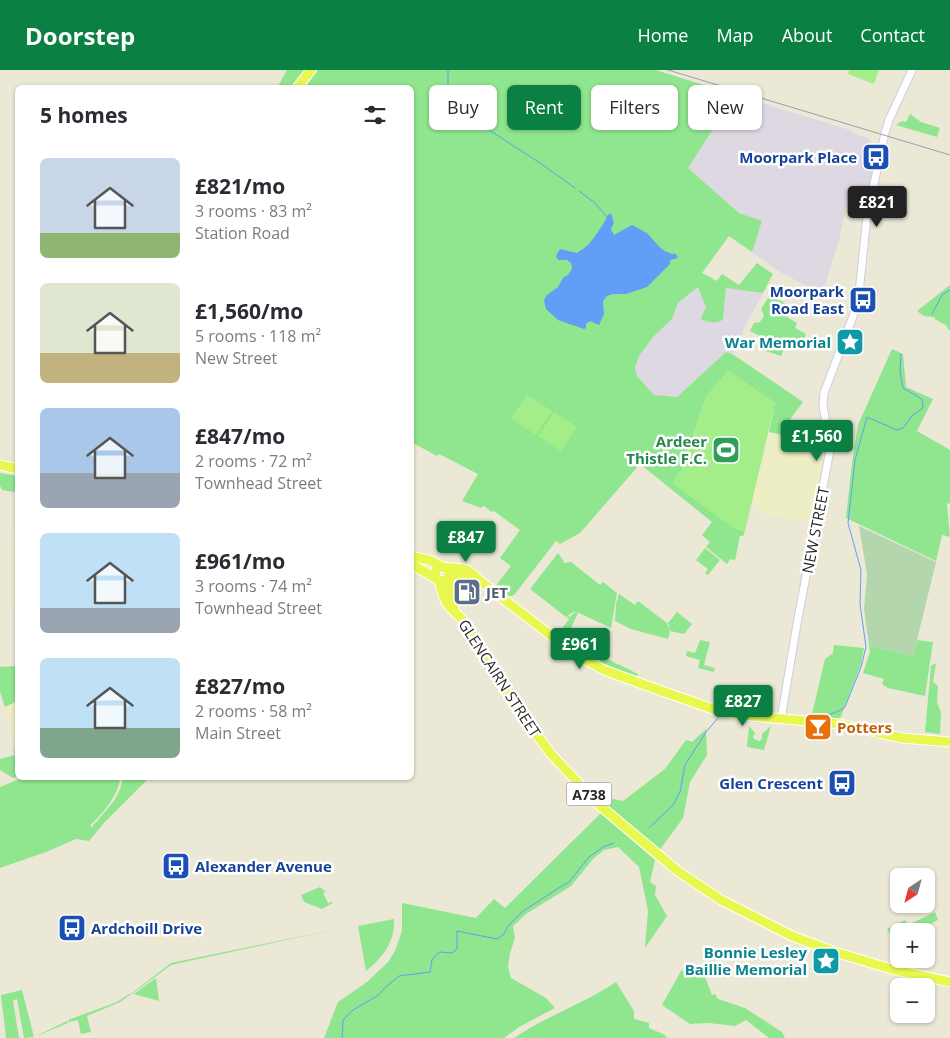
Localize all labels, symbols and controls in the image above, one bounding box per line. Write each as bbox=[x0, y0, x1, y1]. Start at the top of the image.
text: Doorstep bbox=[25, 19, 135, 52]
text: Home bbox=[638, 23, 688, 47]
text: Map bbox=[716, 23, 754, 47]
text: About bbox=[782, 23, 832, 47]
text: Contact bbox=[860, 23, 925, 47]
chip: Buy bbox=[429, 85, 497, 130]
chip: Rent bbox=[507, 85, 581, 130]
chip: Filters bbox=[591, 85, 678, 130]
chip: New bbox=[688, 85, 762, 130]
text: 5 homes bbox=[40, 101, 128, 129]
icon: filters bbox=[361, 101, 389, 129]
bus stop icon: Moorpark Place bbox=[861, 142, 891, 172]
place label: Moorpark Place bbox=[739, 147, 857, 167]
text: £821/mo bbox=[195, 172, 285, 200]
icon: home bbox=[80, 178, 140, 238]
pin: £821 bbox=[847, 186, 907, 228]
text: £821 bbox=[859, 191, 895, 213]
text: 3 rooms · 83 m² bbox=[195, 200, 312, 222]
text: Station Road bbox=[195, 222, 290, 244]
place label: Moorpark Road East bbox=[770, 281, 845, 318]
bus stop icon: Moorpark Road East bbox=[848, 285, 878, 315]
text: £1,560/mo bbox=[195, 297, 303, 325]
icon: home bbox=[80, 303, 140, 363]
text: 5 rooms · 118 m² bbox=[195, 325, 321, 347]
place icon: War Memorial bbox=[835, 327, 865, 357]
place label: War Memorial bbox=[725, 332, 831, 352]
text: New Street bbox=[195, 347, 277, 369]
pin: £1,560 bbox=[776, 420, 858, 462]
text: £847/mo bbox=[195, 422, 285, 450]
text: £1,560 bbox=[792, 425, 842, 447]
icon: home bbox=[80, 428, 140, 488]
place label: Ardeer Thistle F.C. bbox=[626, 431, 707, 468]
sports icon: Ardeer Thistle F.C. bbox=[711, 435, 741, 465]
text: 2 rooms · 72 m² bbox=[195, 450, 312, 472]
text: Townhead Street bbox=[195, 472, 322, 494]
street label: NEW STREET bbox=[797, 484, 833, 575]
pin: £847 bbox=[436, 520, 496, 563]
text: £847 bbox=[448, 526, 484, 548]
text: £961/mo bbox=[195, 547, 285, 575]
icon: home bbox=[80, 553, 140, 613]
text: 3 rooms · 74 m² bbox=[195, 575, 312, 597]
fuel station icon: JET bbox=[452, 577, 482, 607]
place label: JET bbox=[484, 582, 508, 602]
text: Townhead Street bbox=[195, 597, 322, 619]
street label: GLENCAIRN STREET bbox=[454, 615, 546, 741]
pin: £961 bbox=[550, 628, 610, 670]
text: £961 bbox=[562, 633, 598, 655]
text: £827/mo bbox=[195, 672, 285, 700]
icon: home bbox=[80, 678, 140, 738]
pin: £827 bbox=[713, 684, 773, 727]
text: £827 bbox=[725, 690, 761, 712]
text: 2 rooms · 58 m² bbox=[195, 700, 312, 722]
bar icon: Potters bbox=[803, 712, 833, 742]
place label: Potters bbox=[837, 717, 892, 737]
text: Main Street bbox=[195, 722, 281, 744]
bus stop icon: Glen Crescent bbox=[827, 768, 857, 798]
place label: Glen Crescent bbox=[719, 773, 823, 793]
road number: A738 bbox=[566, 782, 612, 806]
bus stop icon: Alexander Avenue bbox=[161, 851, 191, 881]
place label: Alexander Avenue bbox=[195, 856, 332, 876]
north arrow bbox=[890, 868, 935, 912]
map controls bbox=[890, 868, 935, 1023]
bus stop icon: Ardchoill Drive bbox=[57, 913, 87, 943]
place label: Ardchoill Drive bbox=[91, 918, 202, 938]
button: + bbox=[890, 923, 935, 968]
place label: Bonnie Lesley Baillie Memorial bbox=[685, 942, 807, 979]
place icon: Bonnie Lesley Baillie Memorial bbox=[811, 946, 841, 976]
button: − bbox=[890, 978, 935, 1023]

